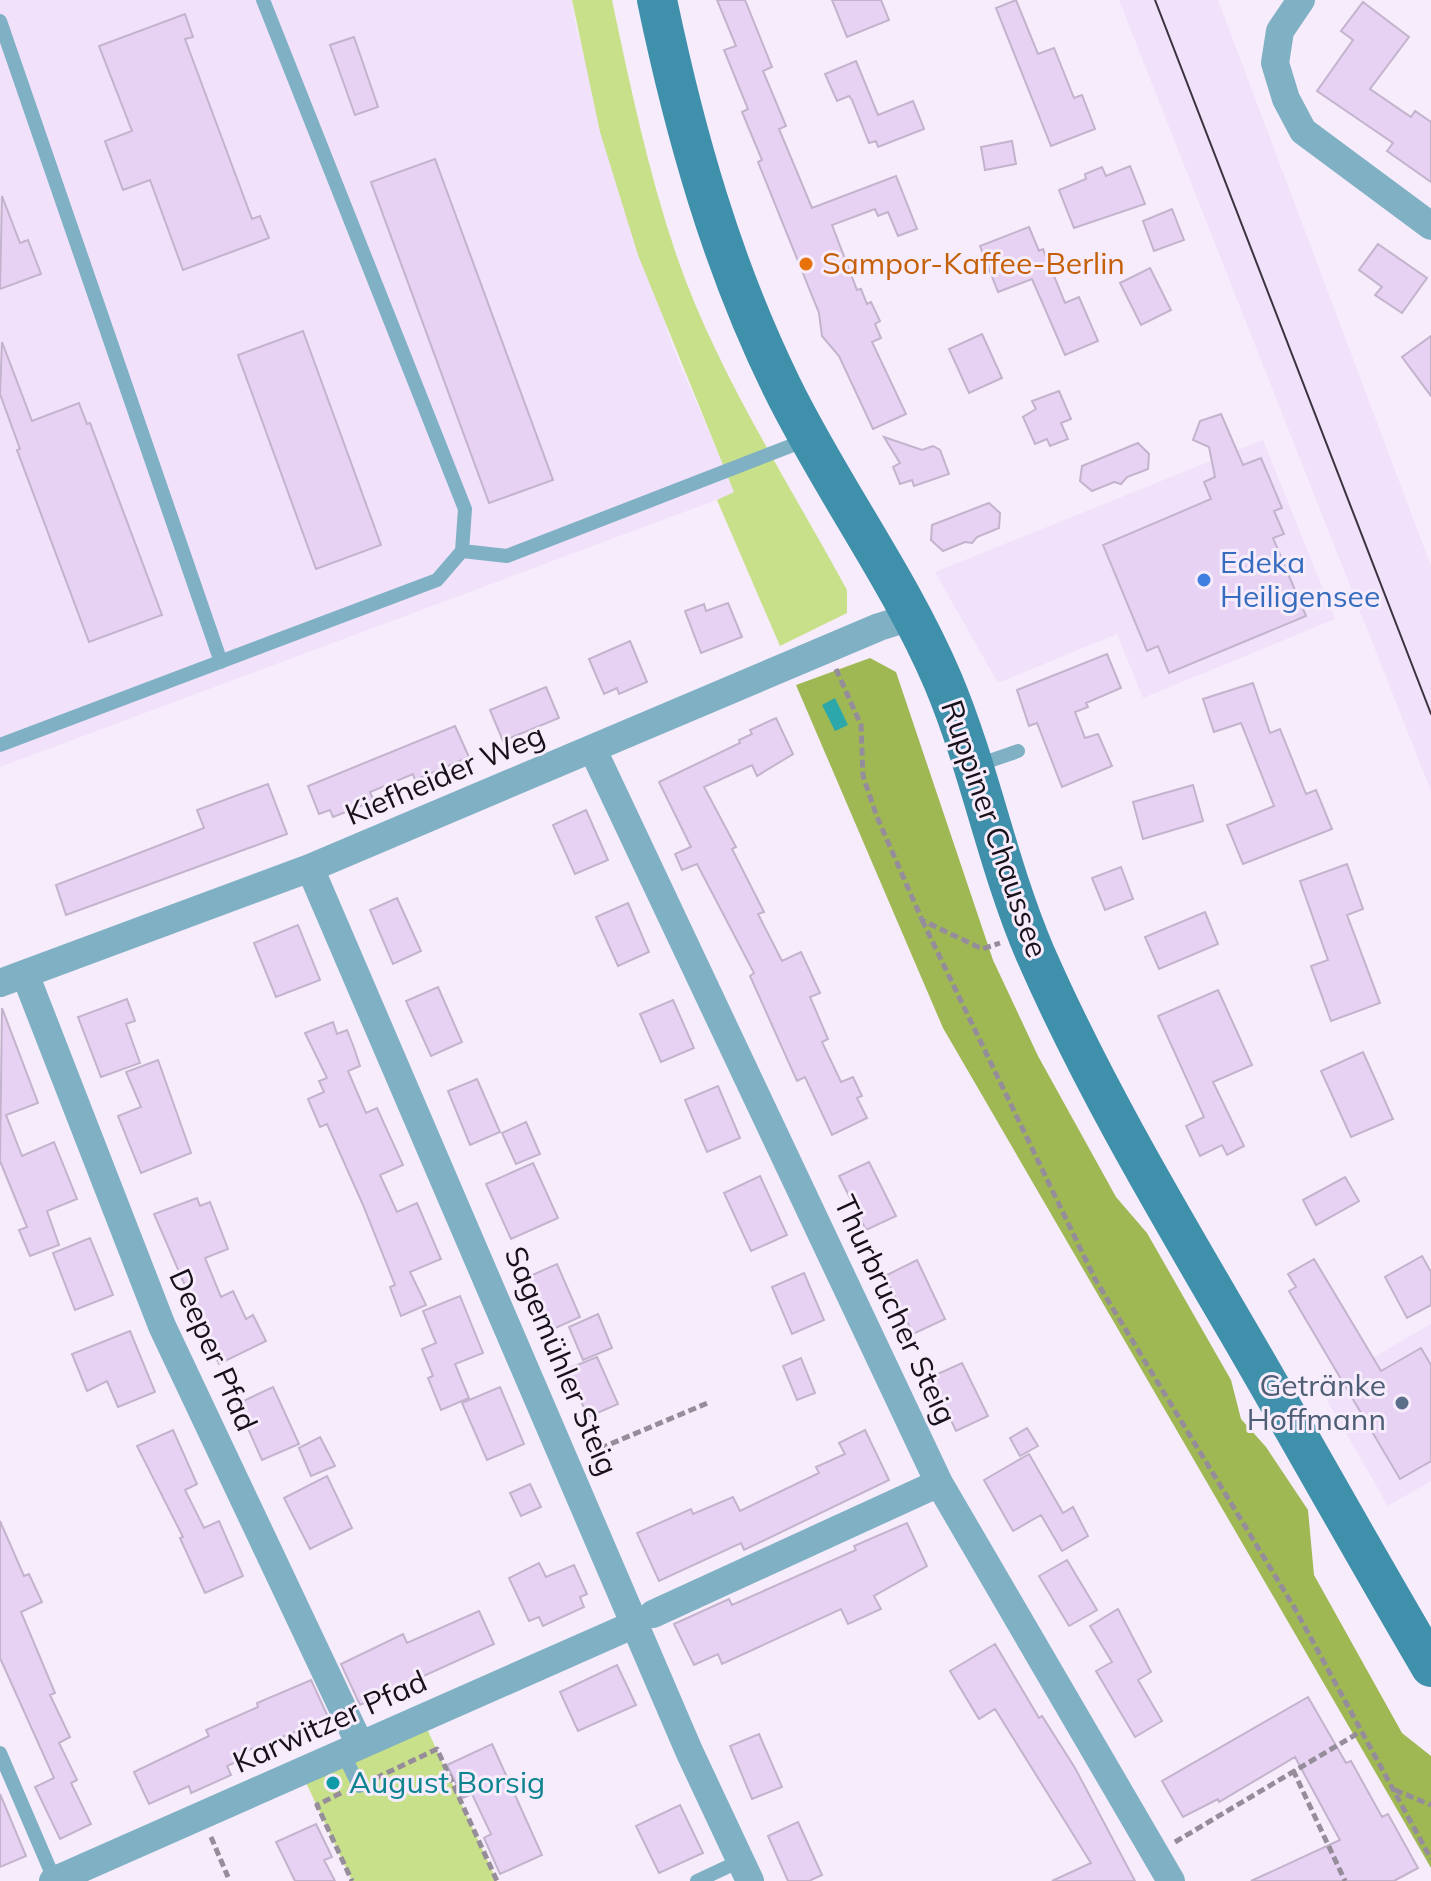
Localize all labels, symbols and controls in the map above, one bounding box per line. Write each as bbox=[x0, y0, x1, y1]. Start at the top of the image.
place label: Sampor-Kaffee-Berlin bbox=[822, 244, 1125, 282]
marker: Sampor-Kaffee-Berlin bbox=[797, 255, 815, 273]
place label: Edeka Heiligensee bbox=[1220, 543, 1380, 615]
marker: Edeka Heiligensee bbox=[1195, 571, 1213, 589]
street label: Ruppiner Chaussee bbox=[933, 695, 1057, 962]
street label: Kiefheider Weg bbox=[339, 715, 550, 833]
street label: Thurbrucher Steig bbox=[826, 1189, 966, 1430]
street label: Sagemühler Steig bbox=[497, 1240, 627, 1481]
street label: Deeper Pfad bbox=[161, 1263, 267, 1437]
place label: Getränke Hoffmann bbox=[1247, 1366, 1386, 1438]
marker: Getränke Hoffmann bbox=[1393, 1394, 1411, 1412]
street label: Karwitzer Pfad bbox=[227, 1661, 433, 1781]
place label: August Borsig bbox=[349, 1763, 545, 1801]
marker: August Borsig bbox=[324, 1774, 342, 1792]

